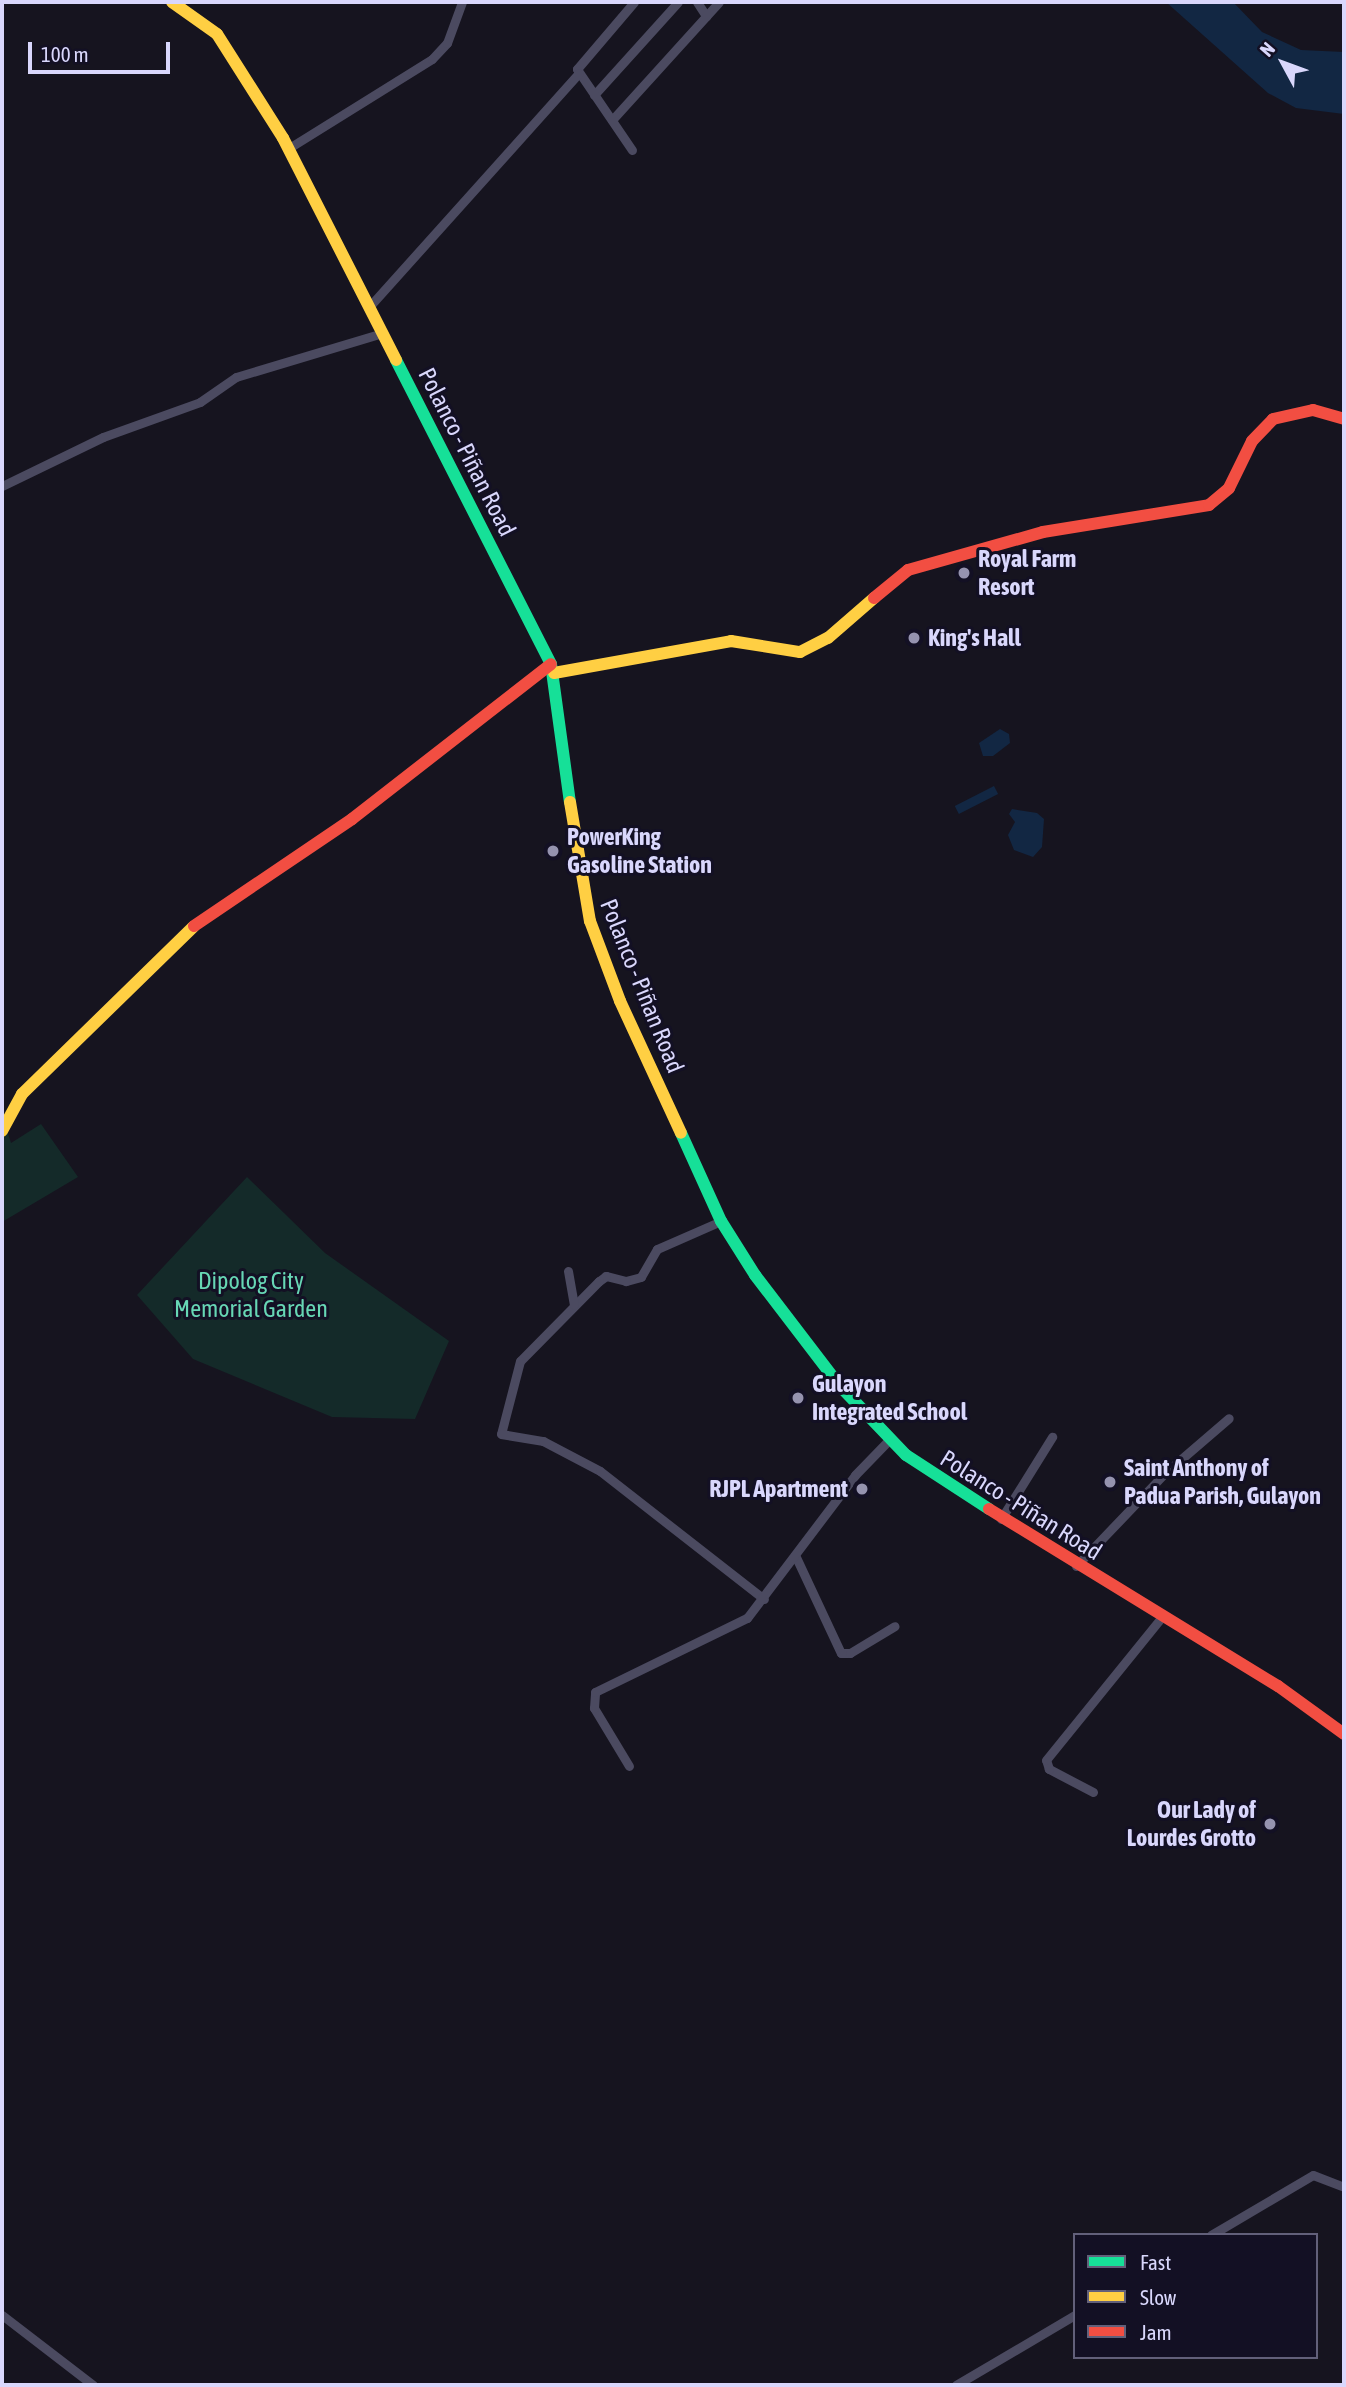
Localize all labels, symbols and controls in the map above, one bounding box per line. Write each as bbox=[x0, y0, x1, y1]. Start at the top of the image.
scale bar bbox=[32, 28, 173, 72]
north arrow bbox=[1248, 28, 1318, 98]
text: N bbox=[1255, 38, 1279, 61]
text: 100 m bbox=[41, 42, 89, 66]
street label: Polanco - Piñan Road bbox=[412, 363, 522, 541]
place label: Royal Farm Resort bbox=[978, 545, 1076, 601]
marker: Royal Farm Resort bbox=[956, 565, 972, 581]
place label: King's Hall bbox=[928, 624, 1021, 652]
marker: King's Hall bbox=[906, 630, 922, 646]
place label: PowerKing Gasoline Station bbox=[567, 823, 712, 879]
marker: PowerKing Gasoline Station bbox=[545, 843, 561, 859]
street label: Polanco - Piñan Road bbox=[594, 895, 690, 1077]
park label: Dipolog City Memorial Garden bbox=[174, 1267, 328, 1323]
place label: Gulayon Integrated School bbox=[812, 1370, 967, 1426]
marker: Gulayon Integrated School bbox=[790, 1390, 806, 1406]
street label: Polanco - Piñan Road bbox=[935, 1444, 1107, 1566]
place label: Saint Anthony of Padua Parish, Gulayon bbox=[1124, 1454, 1321, 1510]
marker: Saint Anthony of Padua Parish, Gulayon bbox=[1102, 1474, 1118, 1490]
place label: RJPL Apartment bbox=[709, 1475, 848, 1503]
marker: RJPL Apartment bbox=[854, 1481, 870, 1497]
place label: Our Lady of Lourdes Grotto bbox=[1127, 1796, 1256, 1852]
marker: Our Lady of Lourdes Grotto bbox=[1262, 1816, 1278, 1832]
legend bbox=[1073, 2233, 1318, 2359]
text: Fast bbox=[1140, 2250, 1171, 2274]
text: Slow bbox=[1140, 2285, 1176, 2309]
text: Jam bbox=[1140, 2320, 1172, 2344]

